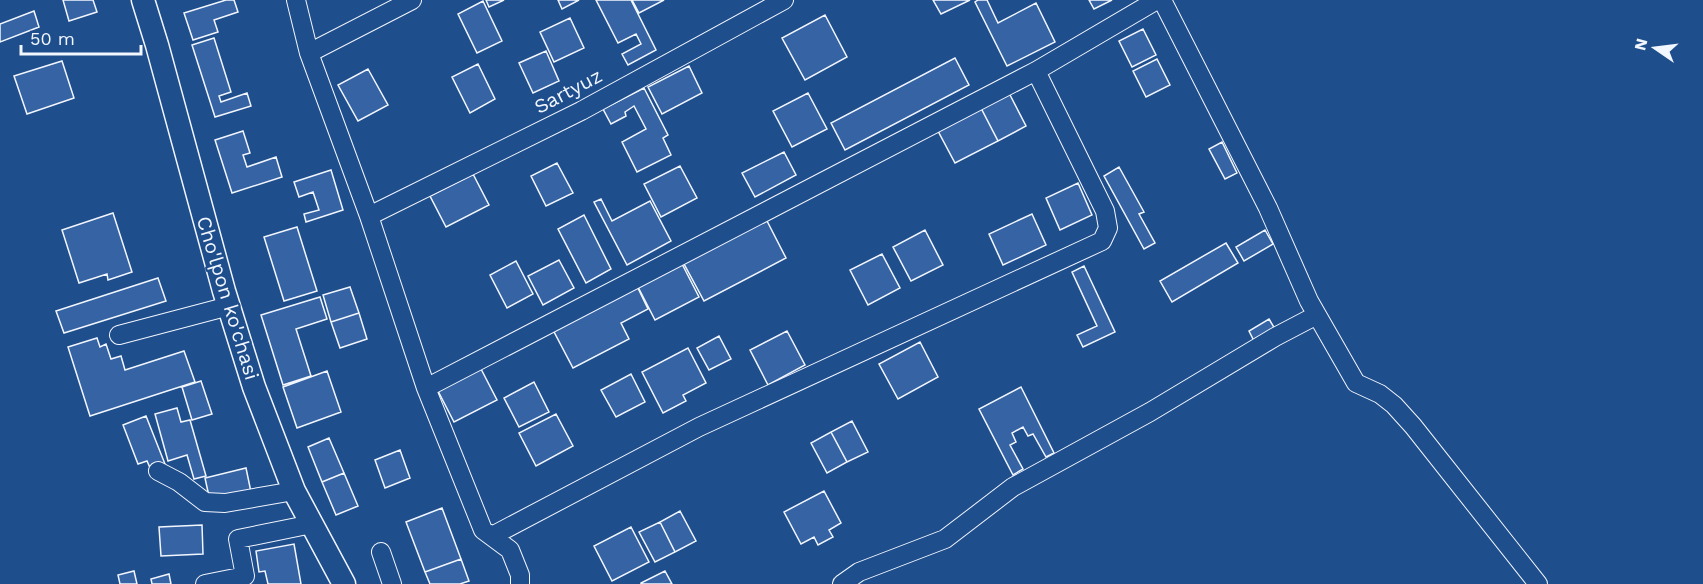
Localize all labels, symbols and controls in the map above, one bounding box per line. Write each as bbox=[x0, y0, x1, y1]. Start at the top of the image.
scale bar bbox=[21, 18, 141, 56]
north arrow bbox=[1625, 18, 1685, 78]
text: 50 m bbox=[30, 28, 75, 49]
text: N bbox=[1630, 36, 1652, 53]
street label: Sartyuz bbox=[530, 63, 606, 119]
street label: Cho'lpon ko'chasi bbox=[192, 213, 264, 383]

